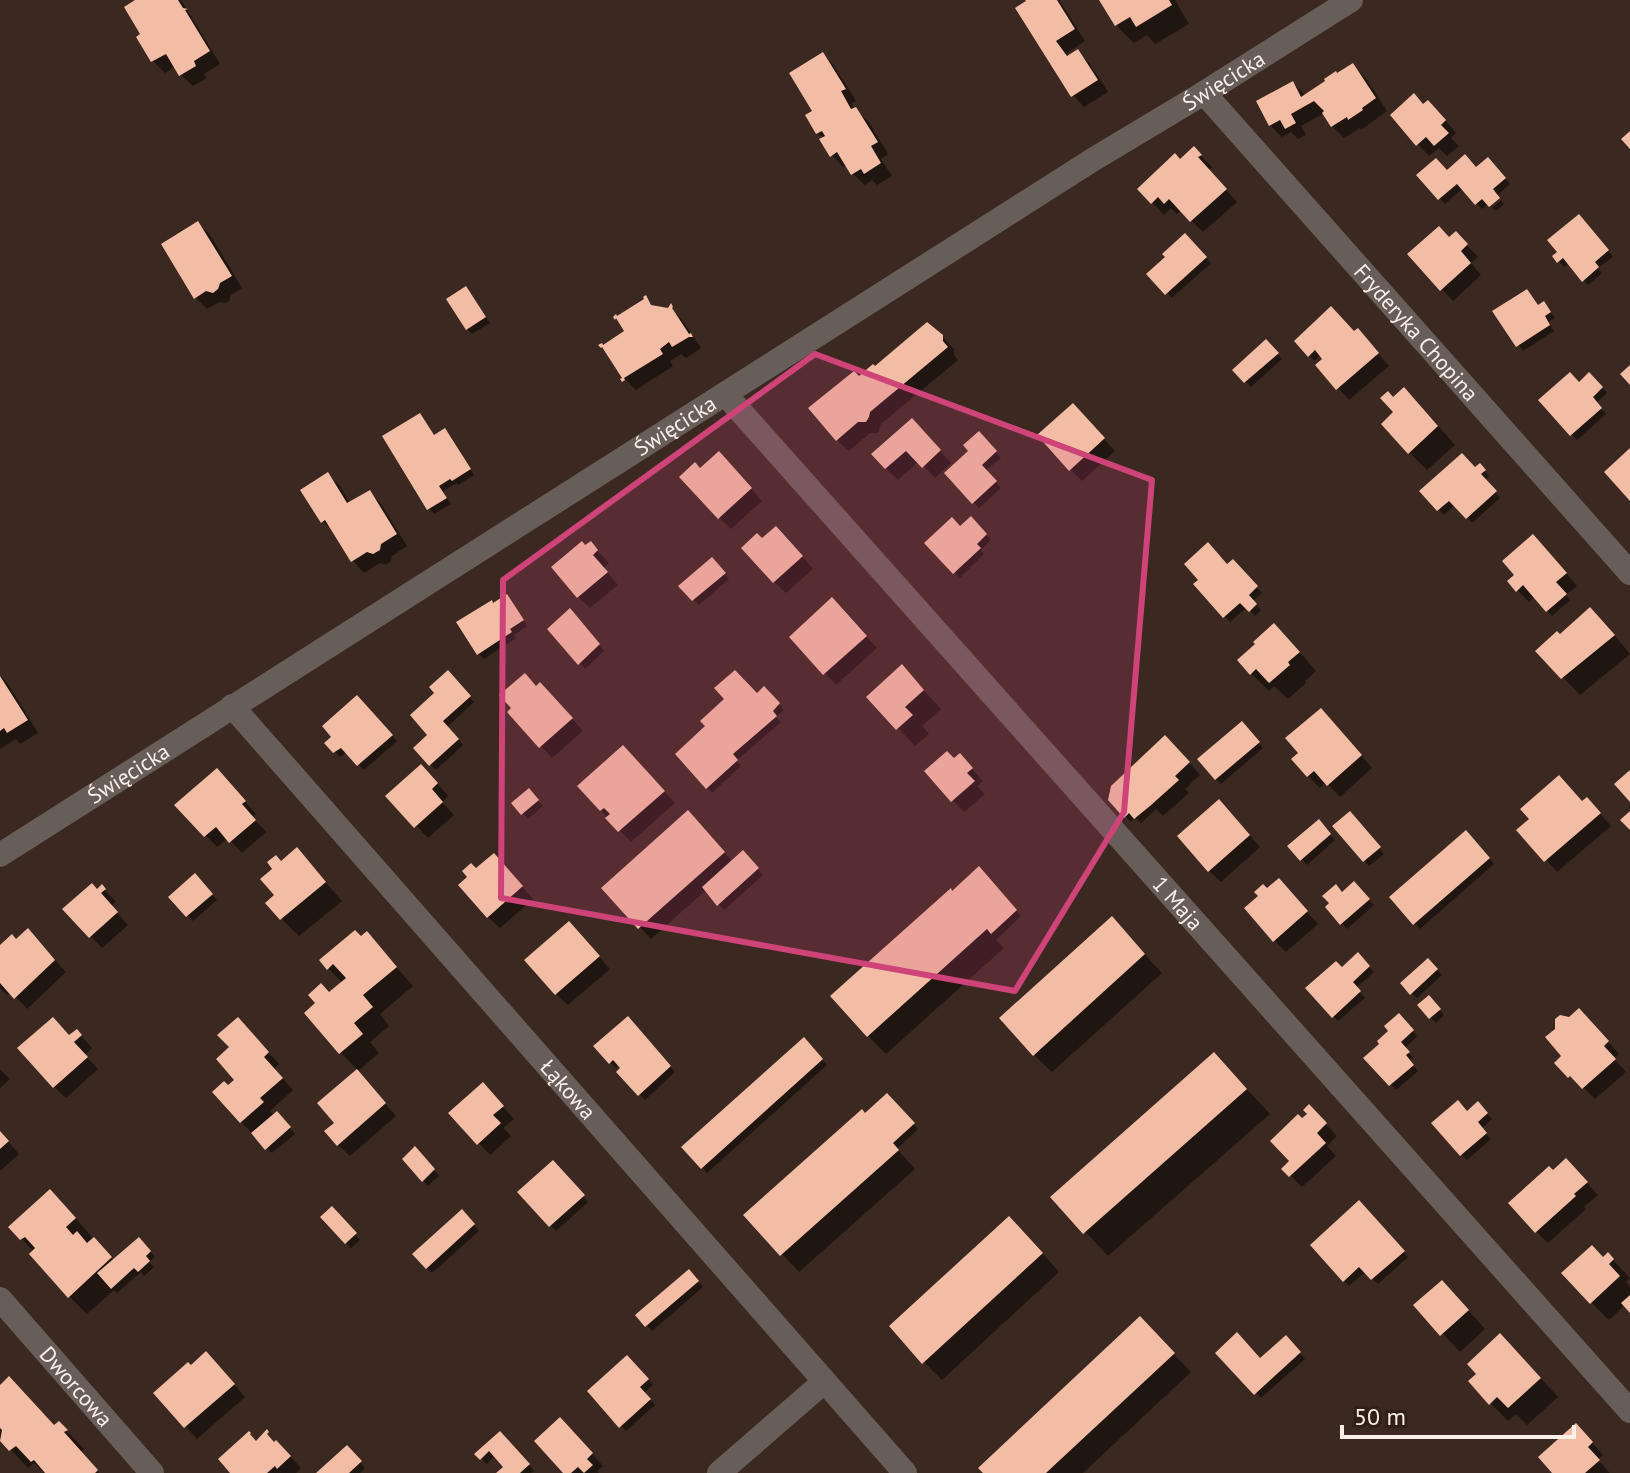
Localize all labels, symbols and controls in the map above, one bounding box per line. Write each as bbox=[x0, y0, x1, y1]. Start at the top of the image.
street label: Święcicka bbox=[1177, 44, 1270, 117]
street label: Fryderyka Chopina bbox=[1348, 258, 1485, 407]
street label: Święcicka bbox=[629, 389, 721, 462]
street label: Święcicka bbox=[82, 737, 175, 810]
street label: 1 Maja bbox=[1147, 870, 1209, 936]
street label: Łąkowa bbox=[534, 1054, 602, 1125]
street label: Dworcowa bbox=[34, 1340, 119, 1432]
scale bar bbox=[1342, 1389, 1574, 1439]
text: 50 m bbox=[1354, 1401, 1406, 1432]

